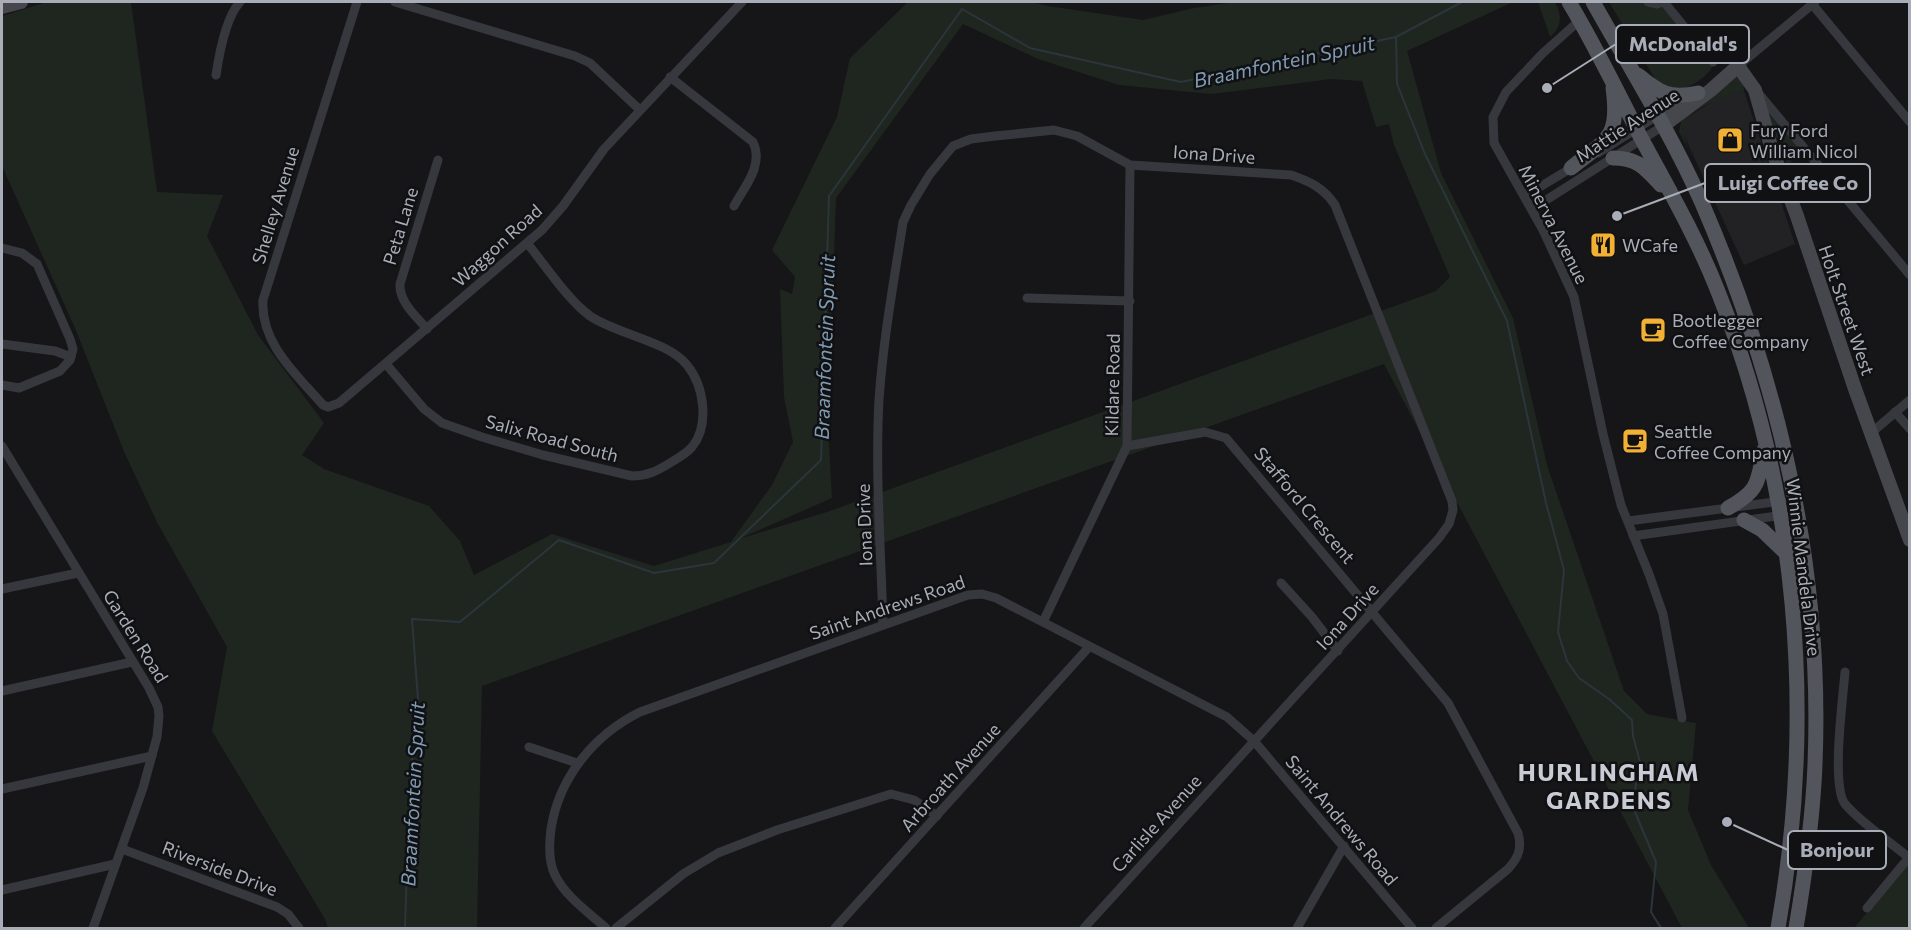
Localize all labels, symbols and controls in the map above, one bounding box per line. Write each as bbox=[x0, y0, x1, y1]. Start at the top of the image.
callout: McDonald's bbox=[1616, 25, 1749, 63]
water label: Braamfontein Spruit bbox=[1191, 30, 1378, 92]
text: McDonald's bbox=[1629, 31, 1737, 55]
street label: Mattie Avenue bbox=[1571, 83, 1683, 167]
place label: Fury Ford William Nicol bbox=[1750, 119, 1858, 162]
shop icon: Fury Ford William Nicol bbox=[1715, 125, 1745, 155]
street label: Iona Drive bbox=[1172, 140, 1256, 168]
street label: Shelley Avenue bbox=[247, 144, 303, 266]
street label: Minerva Avenue bbox=[1515, 161, 1593, 287]
callout: Luigi Coffee Co bbox=[1705, 164, 1870, 202]
text: Luigi Coffee Co bbox=[1718, 170, 1858, 194]
street label: Peta Lane bbox=[378, 184, 422, 268]
street label: Waggon Road bbox=[448, 199, 546, 291]
restaurant icon: WCafe bbox=[1588, 230, 1618, 260]
place label: WCafe bbox=[1622, 234, 1678, 256]
street label: Holt Street West bbox=[1814, 242, 1880, 378]
water label: Braamfontein Spruit bbox=[809, 253, 839, 440]
place label: Bootlegger Coffee Company bbox=[1672, 309, 1809, 352]
cafe icon: Bootlegger Coffee Company bbox=[1638, 315, 1668, 345]
street label: Kildare Road bbox=[1100, 333, 1124, 437]
street label: Salix Road South bbox=[483, 410, 621, 466]
place label: Seattle Coffee Company bbox=[1654, 420, 1791, 463]
cafe icon: Seattle Coffee Company bbox=[1620, 426, 1650, 456]
street label: Stafford Crescent bbox=[1250, 442, 1360, 568]
street label: Winnie Mandela Drive bbox=[1782, 477, 1826, 657]
street label: Iona Drive bbox=[852, 483, 876, 567]
street label: Saint Andrews Road bbox=[806, 570, 968, 644]
street label: Iona Drive bbox=[1311, 578, 1383, 654]
street label: Garden Road bbox=[99, 586, 173, 686]
water label: Braamfontein Spruit bbox=[395, 700, 429, 887]
street label: Arbroath Avenue bbox=[895, 718, 1005, 836]
street label: Saint Andrews Road bbox=[1281, 750, 1403, 890]
district label: HURLINGHAM GARDENS bbox=[1518, 757, 1700, 814]
street label: Carlisle Avenue bbox=[1106, 770, 1206, 876]
callout: Bonjour bbox=[1788, 831, 1886, 869]
street label: Riverside Drive bbox=[159, 836, 281, 900]
text: Bonjour bbox=[1800, 837, 1874, 861]

